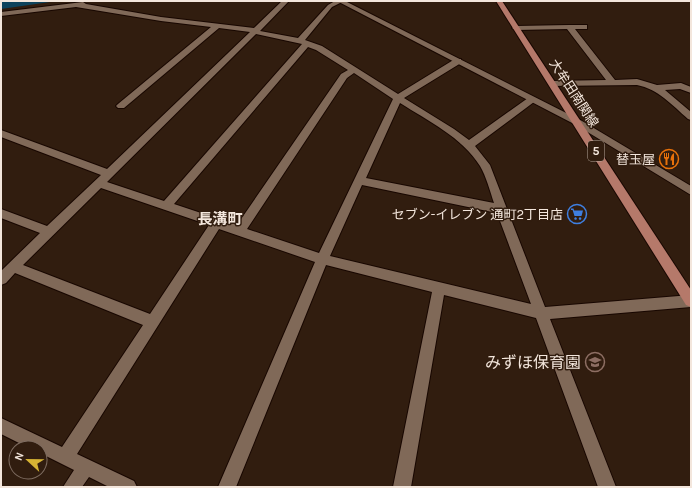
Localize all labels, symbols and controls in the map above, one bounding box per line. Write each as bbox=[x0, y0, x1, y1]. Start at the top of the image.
street label: 大牟田南関線 bbox=[546, 56, 602, 130]
road number: 5 bbox=[588, 141, 604, 161]
restaurant icon: 替玉屋 bbox=[658, 148, 680, 170]
place label: 替玉屋 bbox=[616, 152, 655, 167]
supermarket icon: セブン-イレブン 通町2丁目店 bbox=[566, 203, 588, 225]
place label: セブン-イレブン 通町2丁目店 bbox=[392, 207, 563, 222]
district label: 長溝町 bbox=[197, 210, 243, 228]
school or university icon: みずほ保育園 bbox=[584, 351, 606, 373]
place label: みずほ保育園 bbox=[485, 353, 581, 372]
north arrow bbox=[8, 440, 48, 480]
text: N bbox=[12, 450, 27, 463]

